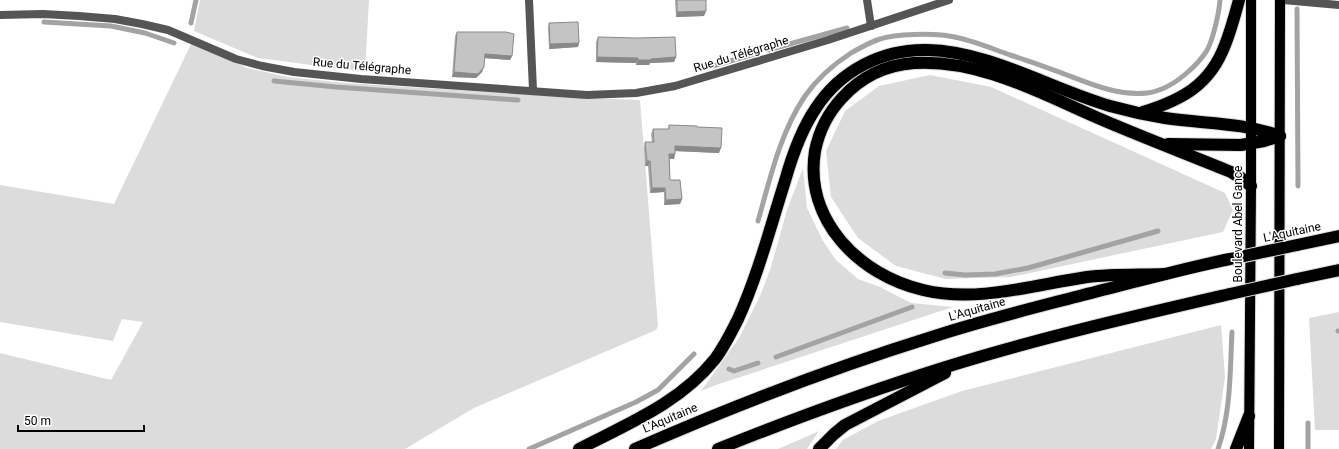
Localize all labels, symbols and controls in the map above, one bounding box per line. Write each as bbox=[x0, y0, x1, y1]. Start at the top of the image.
street label: Rue du Télégraphe bbox=[692, 33, 790, 75]
street label: Rue du Télégraphe bbox=[312, 55, 412, 77]
street label: Boulevard Abel Gance bbox=[1231, 166, 1245, 282]
street label: L'Aquitaine bbox=[1262, 219, 1322, 245]
street label: L'Aquitaine bbox=[947, 294, 1007, 324]
street label: L'Aquitaine bbox=[640, 400, 700, 436]
scale bar bbox=[18, 407, 144, 433]
text: 50 m bbox=[24, 414, 51, 428]

